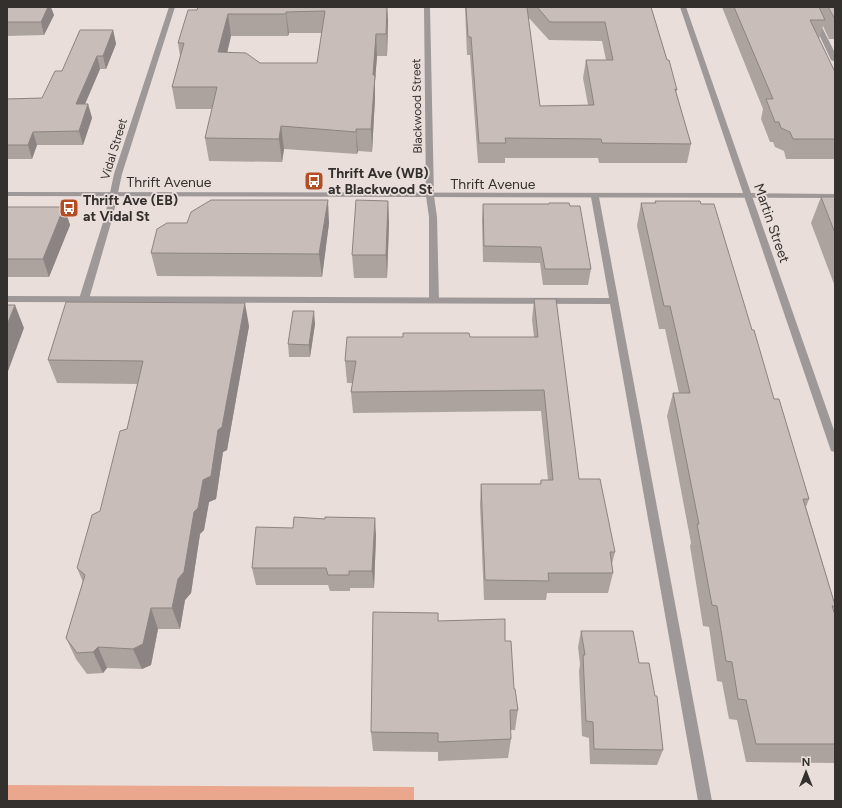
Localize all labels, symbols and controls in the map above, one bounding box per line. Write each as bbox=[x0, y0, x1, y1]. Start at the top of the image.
street label: Blackwood Street bbox=[409, 58, 425, 154]
street label: Vidal Street bbox=[98, 116, 130, 181]
place label: Thrift Ave (WB) at Blackwood St bbox=[328, 165, 433, 198]
bus stop icon: Thrift Ave (WB) at Blackwood St bbox=[303, 170, 325, 192]
street label: Thrift Avenue bbox=[127, 174, 212, 191]
street label: Thrift Avenue bbox=[451, 176, 536, 193]
street label: Martin Street bbox=[750, 181, 793, 265]
place label: Thrift Ave (EB) at Vidal St bbox=[83, 192, 178, 225]
bus stop icon: Thrift Ave (EB) at Vidal St bbox=[58, 197, 80, 219]
north arrow bbox=[786, 752, 826, 792]
text: N bbox=[802, 756, 810, 769]

